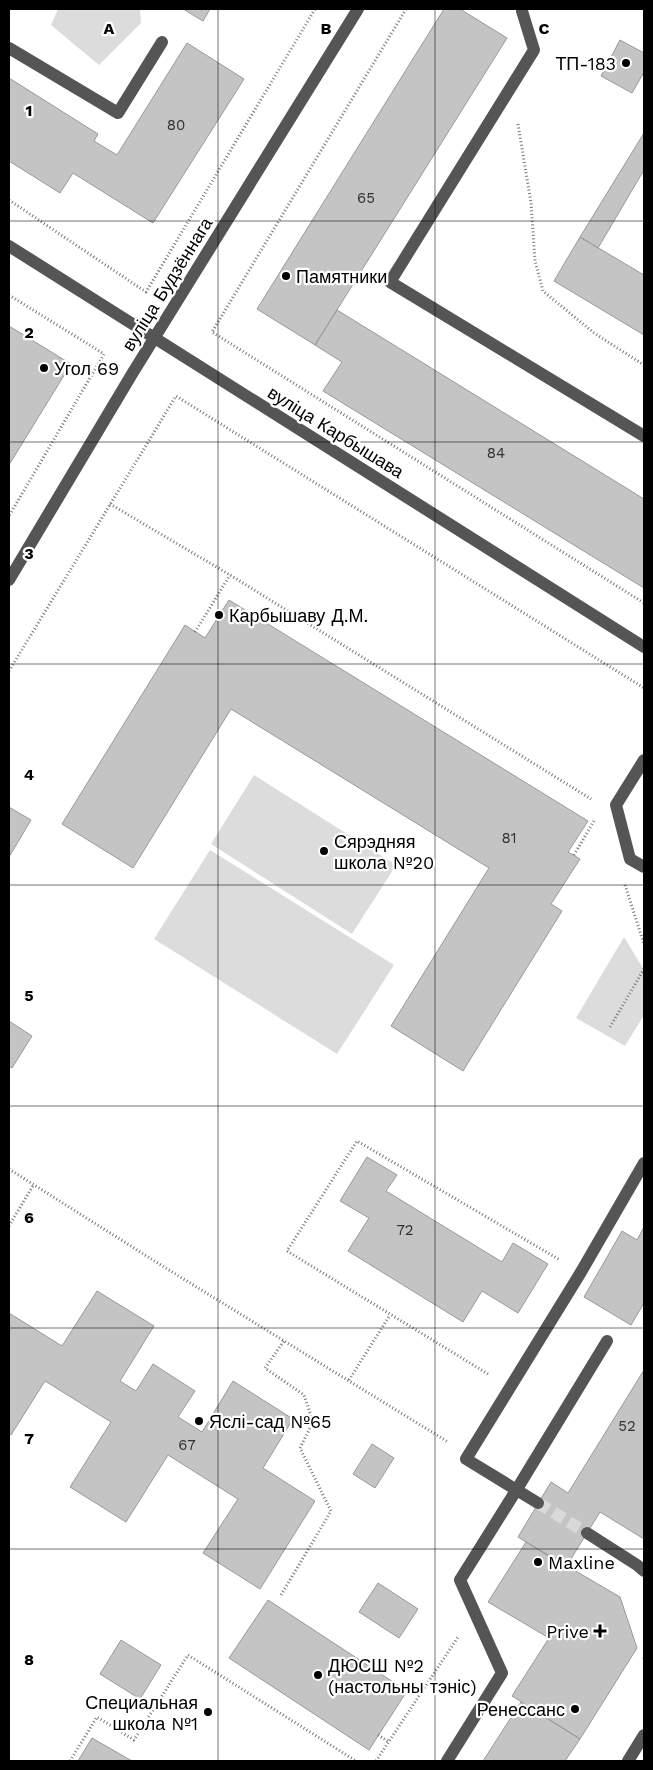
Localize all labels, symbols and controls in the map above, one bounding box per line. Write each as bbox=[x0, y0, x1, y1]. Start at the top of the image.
text: A bbox=[104, 19, 115, 38]
text: B bbox=[321, 19, 332, 38]
text: C bbox=[539, 19, 550, 38]
place label: ТП-183 bbox=[555, 53, 616, 74]
marker: ТП-183 bbox=[620, 57, 632, 69]
text: 1 bbox=[26, 101, 32, 120]
house number: 80 bbox=[167, 116, 185, 134]
house number: 65 bbox=[357, 189, 375, 207]
street label: вуліца Будзённага bbox=[117, 213, 217, 355]
place label: Памятники bbox=[296, 266, 387, 287]
marker: Памятники bbox=[280, 270, 292, 282]
text: 2 bbox=[24, 323, 34, 342]
place label: Угол 69 bbox=[54, 358, 119, 379]
marker: Угол 69 bbox=[38, 362, 50, 374]
street label: вуліца Карбышава bbox=[264, 382, 409, 483]
house number: 84 bbox=[487, 444, 505, 462]
text: 3 bbox=[24, 544, 34, 563]
place label: Карбышаву Д.М. bbox=[229, 605, 368, 626]
marker: Карбышаву Д.М. bbox=[213, 609, 225, 621]
text: 4 bbox=[24, 765, 34, 784]
house number: 81 bbox=[501, 829, 517, 847]
place label: Сярэдняя школа №20 bbox=[334, 831, 434, 873]
marker: Сярэдняя школа №20 bbox=[318, 845, 330, 857]
text: 5 bbox=[24, 986, 34, 1005]
text: 6 bbox=[24, 1208, 34, 1227]
house number: 72 bbox=[396, 1221, 414, 1239]
place label: Яслі-сад №65 bbox=[209, 1411, 331, 1432]
marker: Яслі-сад №65 bbox=[193, 1415, 205, 1427]
house number: 52 bbox=[618, 1417, 636, 1435]
text: 7 bbox=[24, 1429, 34, 1448]
house number: 67 bbox=[178, 1436, 196, 1454]
place label: Maxline bbox=[548, 1552, 615, 1573]
marker: Maxline bbox=[532, 1556, 544, 1568]
place label: Prive bbox=[546, 1621, 589, 1642]
marker: Prive bbox=[593, 1624, 607, 1638]
text: 8 bbox=[24, 1650, 34, 1669]
place label: ДЮСШ №2 (настольны тэніс) bbox=[328, 1655, 476, 1697]
marker: ДЮСШ №2 (настольны тэніс) bbox=[312, 1669, 324, 1681]
place label: Специальная школа №1 bbox=[85, 1692, 198, 1734]
place label: Ренессанс bbox=[477, 1699, 565, 1720]
marker: Ренессанс bbox=[569, 1703, 581, 1715]
marker: Специальная школа №1 bbox=[202, 1706, 214, 1718]

